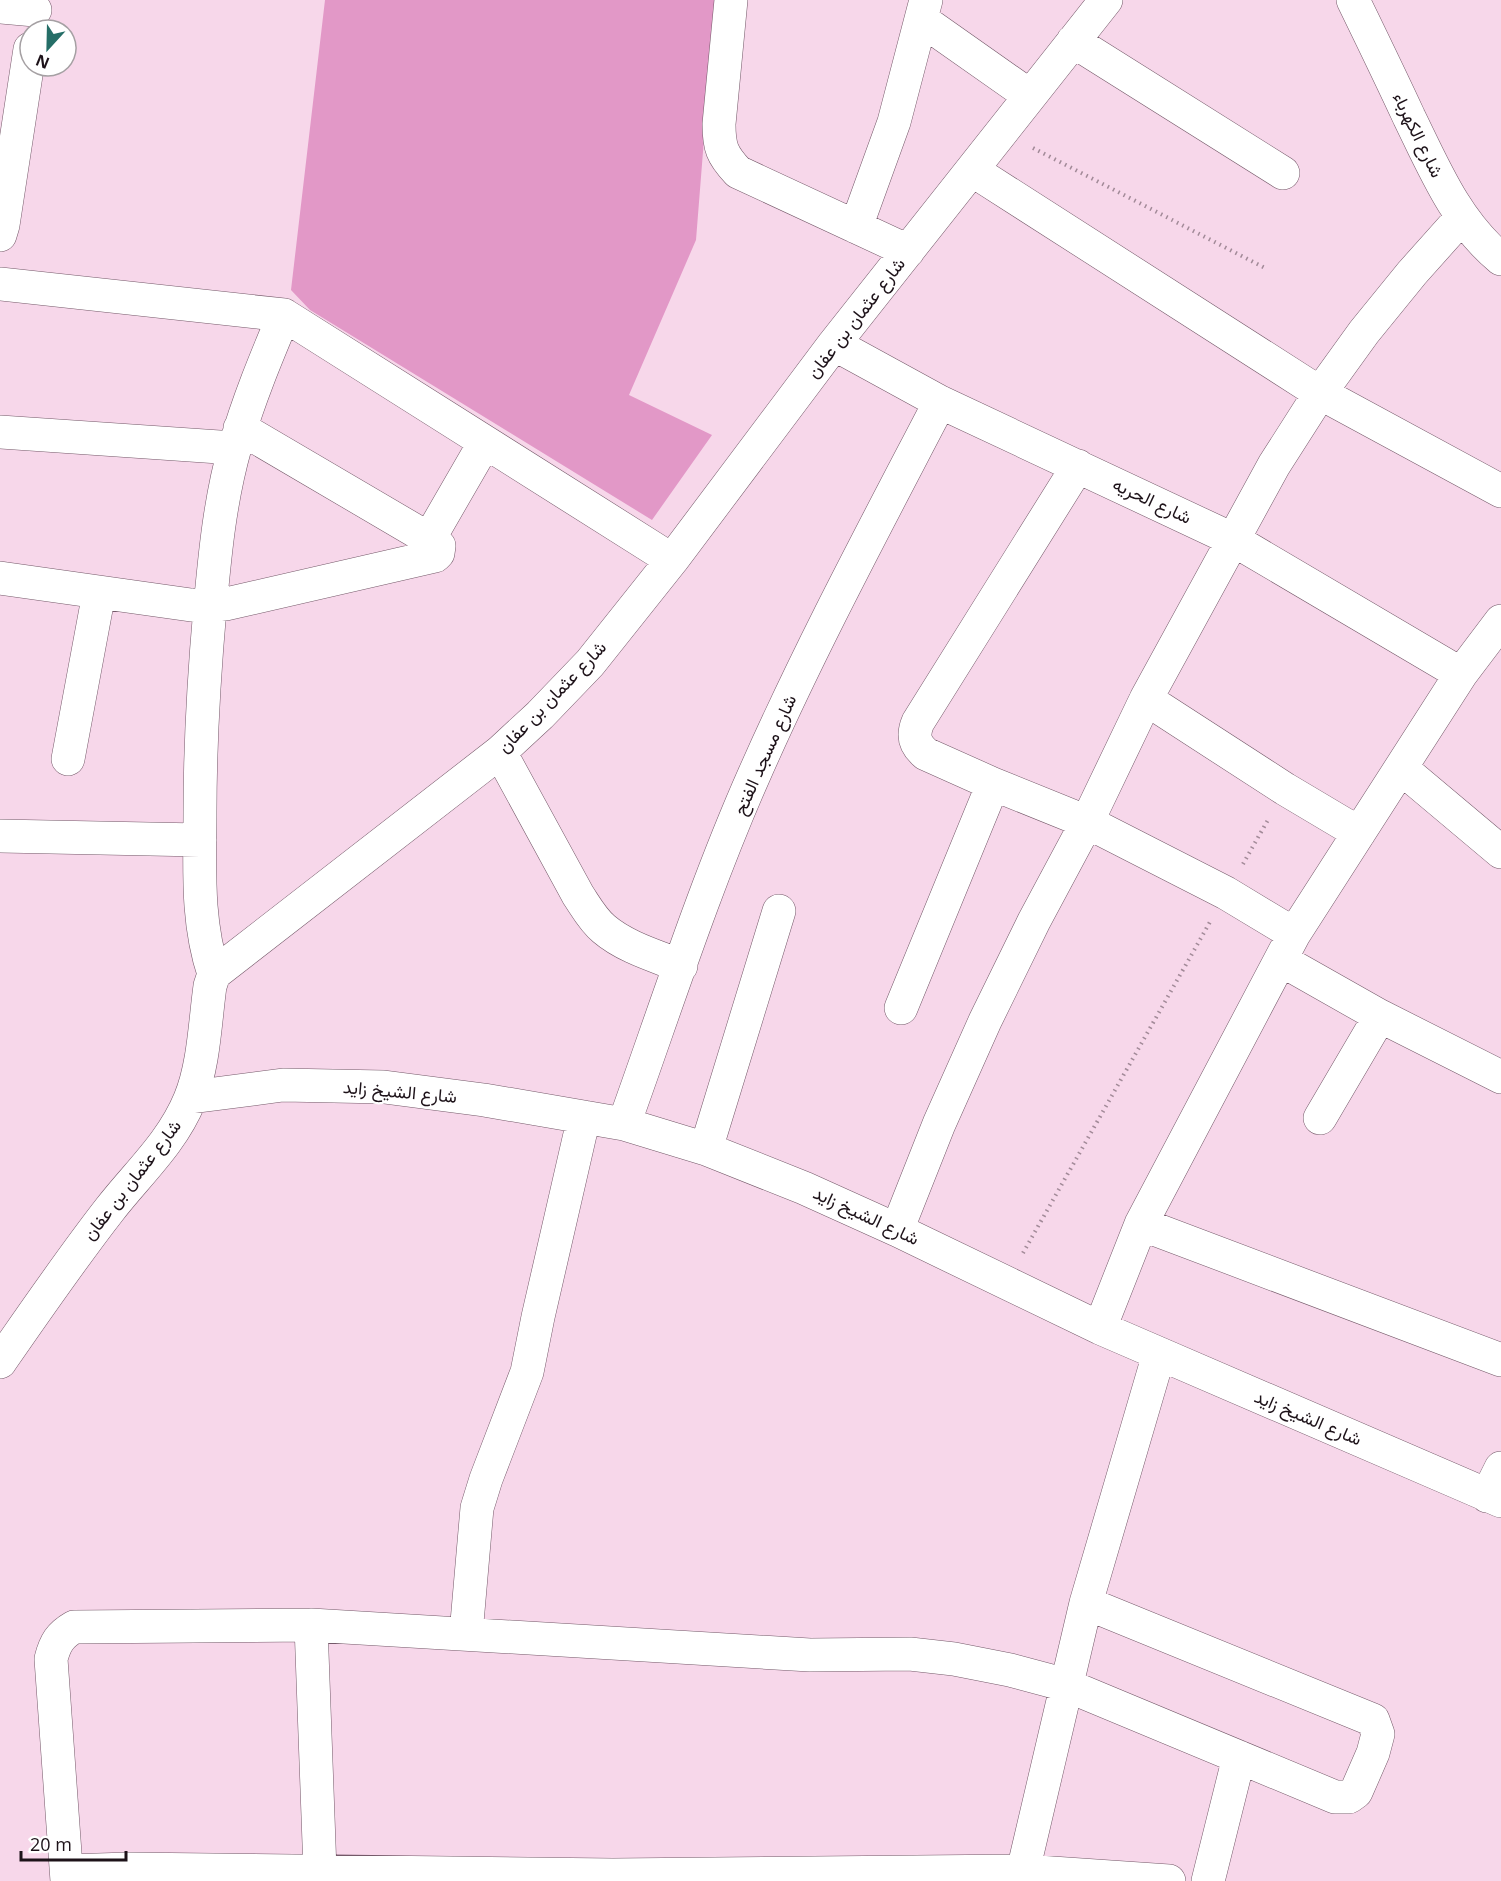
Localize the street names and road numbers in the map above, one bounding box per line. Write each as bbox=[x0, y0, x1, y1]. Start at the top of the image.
street label: شارع الكهرباء bbox=[1387, 88, 1450, 182]
street label: شارع عثمان بن عفان bbox=[801, 252, 911, 383]
street label: شارع الحريه bbox=[1109, 471, 1196, 530]
street label: شارع عثمان بن عفان bbox=[492, 635, 612, 758]
street label: شارع مسجد الفتح bbox=[727, 691, 802, 819]
street label: شارع الشيخ زايد bbox=[342, 1074, 458, 1109]
street label: شارع عثمان بن عفان bbox=[77, 1114, 187, 1245]
street label: شارع الشيخ زايد bbox=[809, 1180, 923, 1251]
street label: شارع الشيخ زايد bbox=[1251, 1384, 1366, 1451]

